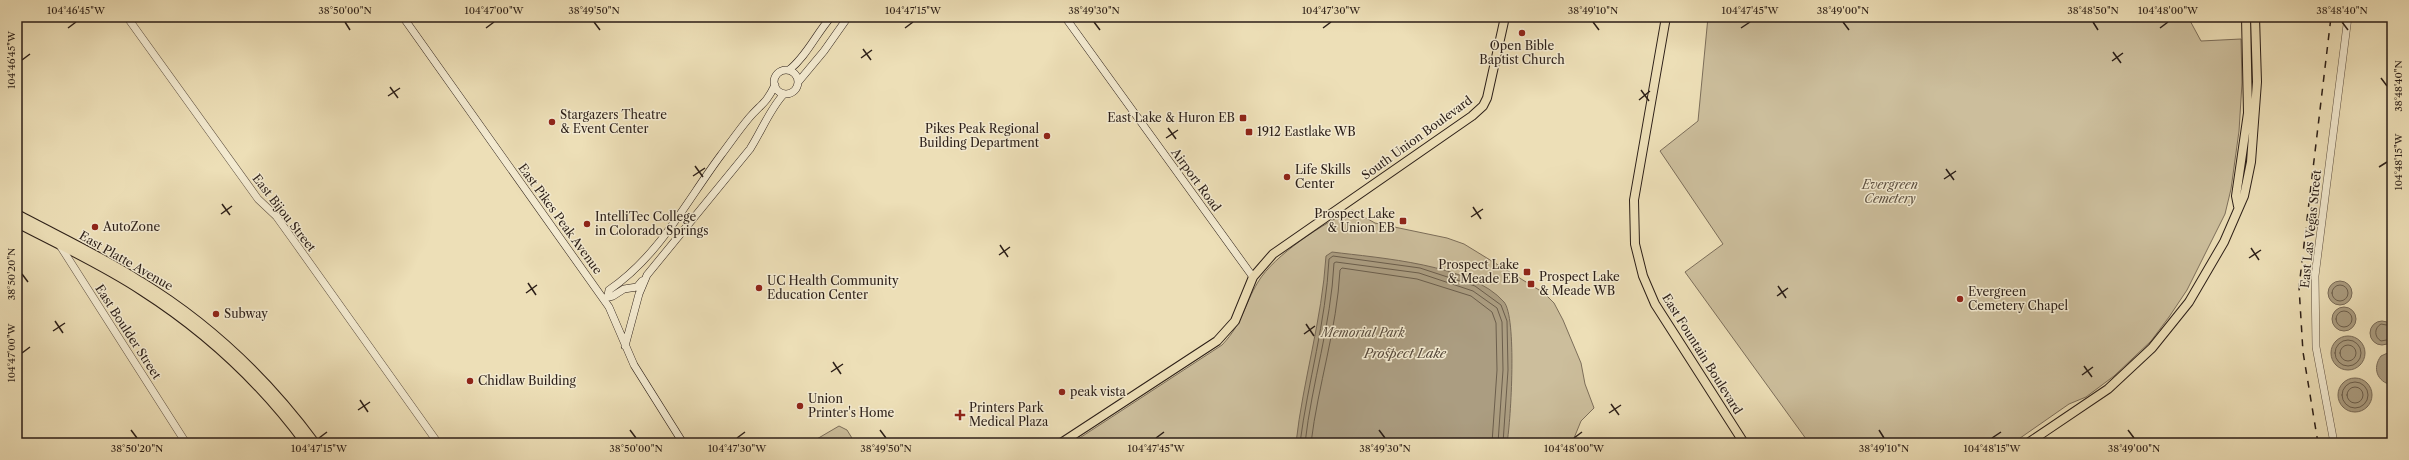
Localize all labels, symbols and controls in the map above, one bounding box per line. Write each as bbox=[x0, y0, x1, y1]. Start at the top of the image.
text: 104°46'45"W bbox=[47, 4, 106, 17]
text: 38°50'00"N bbox=[318, 4, 372, 17]
text: 104°47'00"W bbox=[464, 4, 525, 17]
text: 38°49'50"N bbox=[568, 4, 620, 17]
text: 104°47'15"W bbox=[885, 4, 942, 17]
text: 38°49'30"N bbox=[1068, 4, 1120, 17]
text: 104°47'30"W bbox=[1302, 4, 1361, 17]
text: 38°49'10"N bbox=[1568, 4, 1618, 17]
text: 104°47'45"W bbox=[1721, 4, 1780, 17]
text: 38°49'00"N bbox=[1817, 4, 1869, 17]
text: 38°48'50"N bbox=[2067, 4, 2119, 17]
text: 104°48'00"W bbox=[2138, 4, 2199, 17]
text: 38°48'40"N bbox=[2316, 4, 2368, 17]
marker: Open Bible Baptist Church bbox=[1517, 28, 1527, 38]
text: 104°46'45"W bbox=[5, 30, 18, 89]
place label: Open Bible Baptist Church bbox=[1479, 38, 1565, 67]
text: 38°48'40"N bbox=[2392, 60, 2405, 112]
street label: South Union Boulevard bbox=[1359, 92, 1475, 183]
place label: Stargazers Theatre & Event Center bbox=[560, 107, 667, 136]
place label: East Lake & Huron EB bbox=[1107, 110, 1235, 125]
marker: East Lake & Huron EB bbox=[1238, 113, 1248, 123]
marker: Stargazers Theatre & Event Center bbox=[547, 117, 557, 127]
place label: Pikes Peak Regional Building Department bbox=[919, 121, 1040, 150]
place label: 1912 Eastlake WB bbox=[1257, 124, 1356, 139]
marker: 1912 Eastlake WB bbox=[1244, 127, 1254, 137]
marker: Pikes Peak Regional Building Department bbox=[1042, 131, 1052, 141]
text: 104°48'15"W bbox=[2392, 132, 2405, 191]
street label: Airport Road bbox=[1168, 144, 1225, 215]
street label: East Pikes Peak Avenue bbox=[515, 160, 606, 277]
place label: Life Skills Center bbox=[1295, 162, 1351, 191]
street label: East Las Vegas Street bbox=[2297, 168, 2324, 289]
street label: East Bijou Street bbox=[249, 171, 320, 255]
marker: Life Skills Center bbox=[1282, 172, 1292, 182]
park label: Evergreen Cemetery bbox=[1861, 177, 1918, 206]
place label: Prospect Lake & Union EB bbox=[1314, 206, 1395, 235]
place label: IntelliTec College in Colorado Springs bbox=[595, 209, 708, 238]
marker: Prospect Lake & Union EB bbox=[1398, 216, 1408, 226]
place label: AutoZone bbox=[102, 219, 160, 234]
marker: IntelliTec College in Colorado Springs bbox=[582, 219, 592, 229]
marker: AutoZone bbox=[90, 222, 100, 232]
street label: East Platte Avenue bbox=[77, 228, 176, 294]
text: 38°50'20"N bbox=[5, 248, 18, 300]
place label: Prospect Lake & Meade EB bbox=[1438, 257, 1519, 286]
marker: Prospect Lake & Meade EB bbox=[1522, 267, 1532, 277]
place label: Prospect Lake & Meade WB bbox=[1539, 269, 1620, 298]
place label: UC Health Community Education Center bbox=[767, 273, 899, 302]
marker: Prospect Lake & Meade WB bbox=[1526, 279, 1536, 289]
street label: East Boulder Street bbox=[92, 282, 165, 383]
marker: UC Health Community Education Center bbox=[754, 283, 764, 293]
place label: Evergreen Cemetery Chapel bbox=[1968, 284, 2069, 313]
street label: East Fountain Boulevard bbox=[1659, 291, 1746, 417]
marker: Evergreen Cemetery Chapel bbox=[1955, 294, 1965, 304]
place label: Subway bbox=[224, 306, 268, 321]
marker: Subway bbox=[211, 309, 221, 319]
text: 104°47'00"W bbox=[5, 322, 18, 383]
park label: Memorial Park bbox=[1319, 325, 1406, 340]
water label: Prospect Lake bbox=[1363, 345, 1447, 361]
place label: Chidlaw Building bbox=[478, 373, 577, 388]
marker: Chidlaw Building bbox=[465, 376, 475, 386]
place label: peak vista bbox=[1070, 384, 1127, 399]
marker: peak vista bbox=[1057, 387, 1067, 397]
place label: Union Printer's Home bbox=[808, 391, 895, 420]
place label: Printers Park Medical Plaza bbox=[969, 400, 1049, 429]
marker: Union Printer's Home bbox=[795, 401, 805, 411]
marker: Printers Park Medical Plaza bbox=[954, 409, 966, 421]
text: 38°50'20"N bbox=[111, 442, 163, 455]
text: 104°47'15"W bbox=[291, 442, 348, 455]
text: 38°50'00"N bbox=[609, 442, 663, 455]
text: 104°47'30"W bbox=[708, 442, 767, 455]
text: 38°49'50"N bbox=[860, 442, 912, 455]
text: 104°47'45"W bbox=[1127, 442, 1186, 455]
text: 38°49'30"N bbox=[1359, 442, 1411, 455]
text: 104°48'00"W bbox=[1544, 442, 1605, 455]
text: 38°49'10"N bbox=[1859, 442, 1909, 455]
text: 104°48'15"W bbox=[1963, 442, 2022, 455]
text: 38°49'00"N bbox=[2108, 442, 2160, 455]

